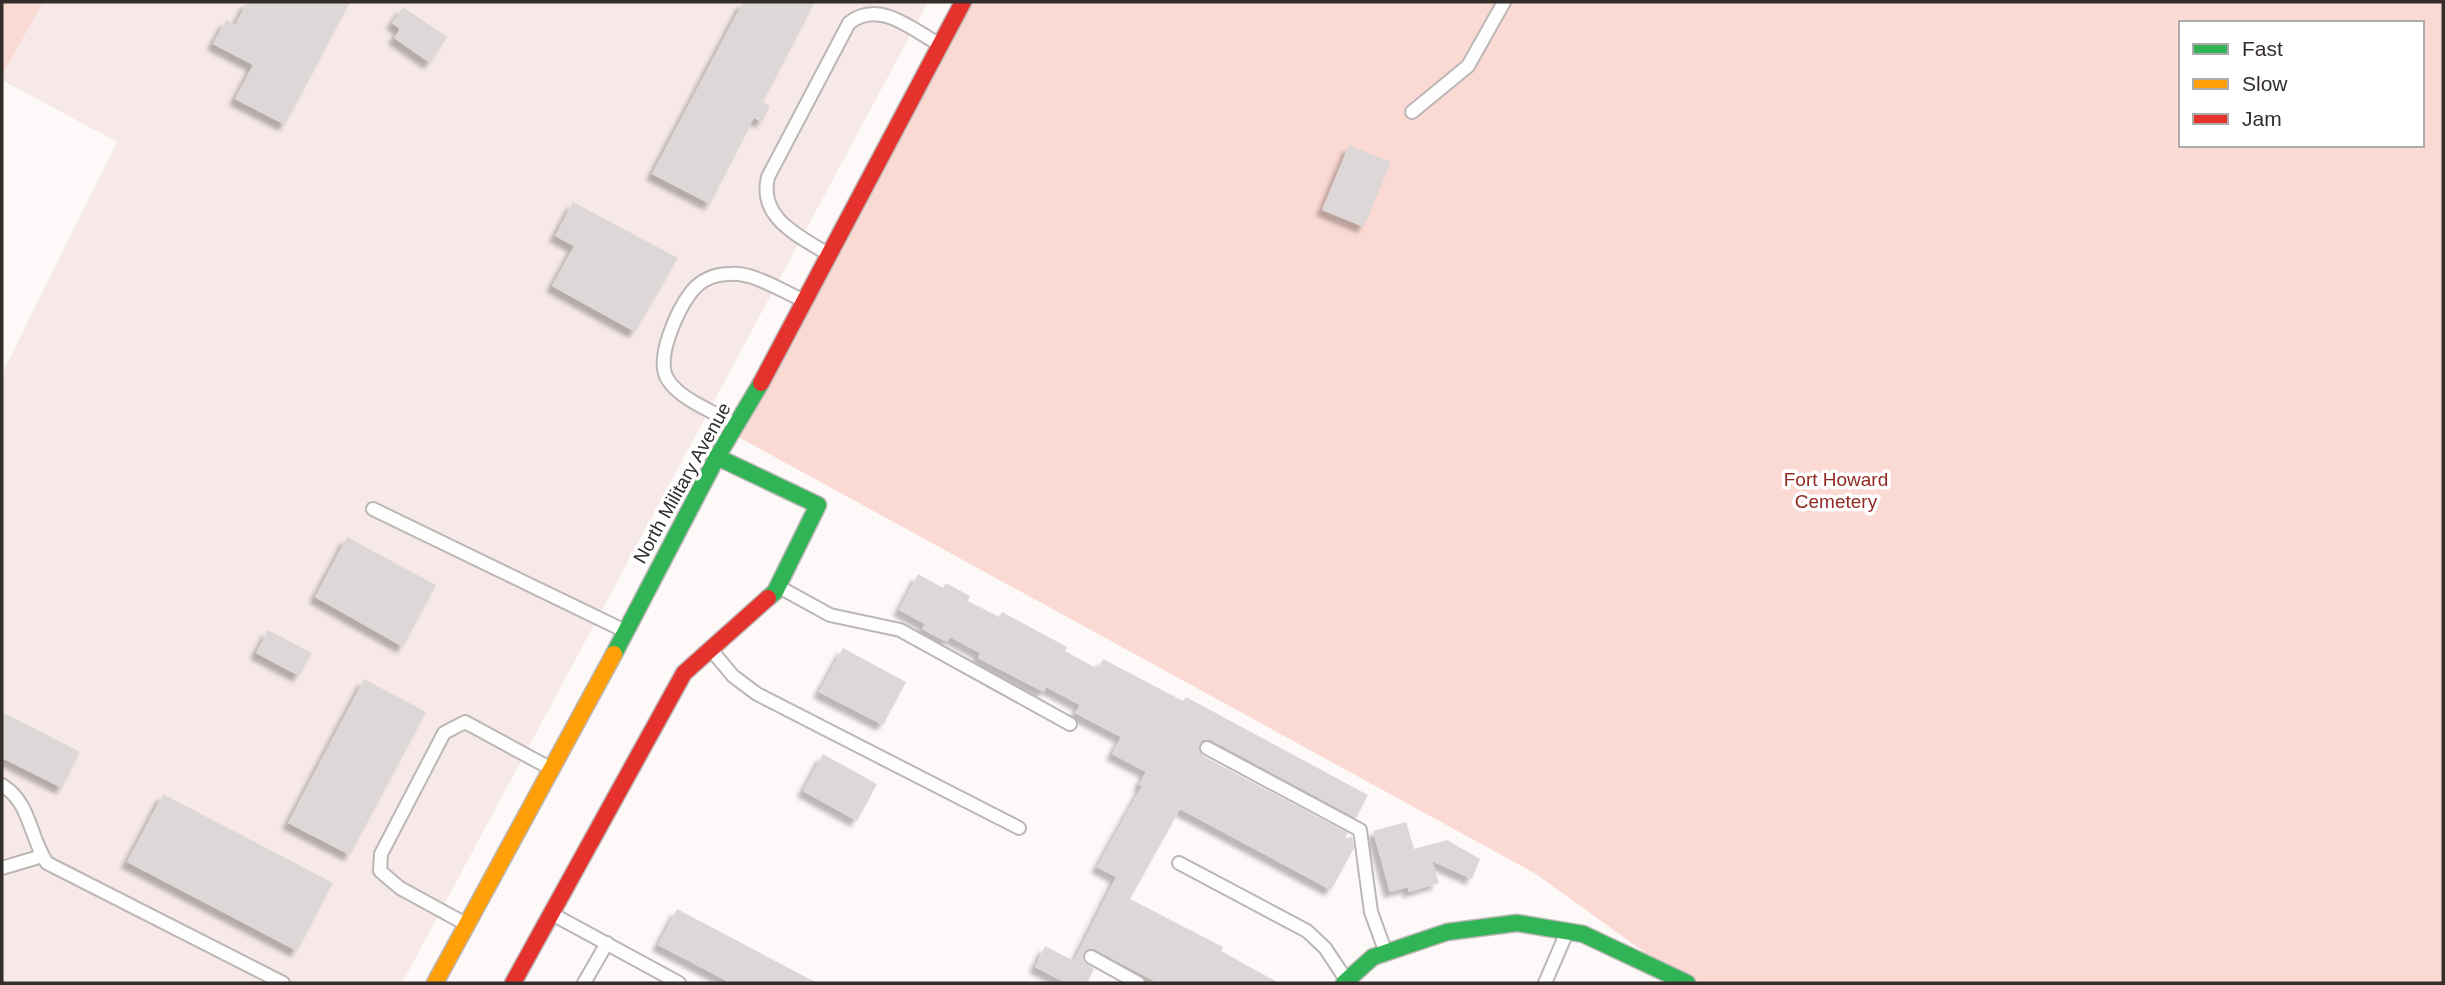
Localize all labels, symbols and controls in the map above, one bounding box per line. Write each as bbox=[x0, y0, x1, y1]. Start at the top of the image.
legend bbox=[2179, 21, 2424, 147]
text: Fast bbox=[2242, 37, 2283, 60]
text: Slow bbox=[2242, 72, 2288, 95]
text: Jam bbox=[2242, 107, 2282, 130]
street label: North Military Avenue bbox=[629, 399, 735, 567]
park label: Fort Howard Cemetery bbox=[1784, 469, 1888, 512]

